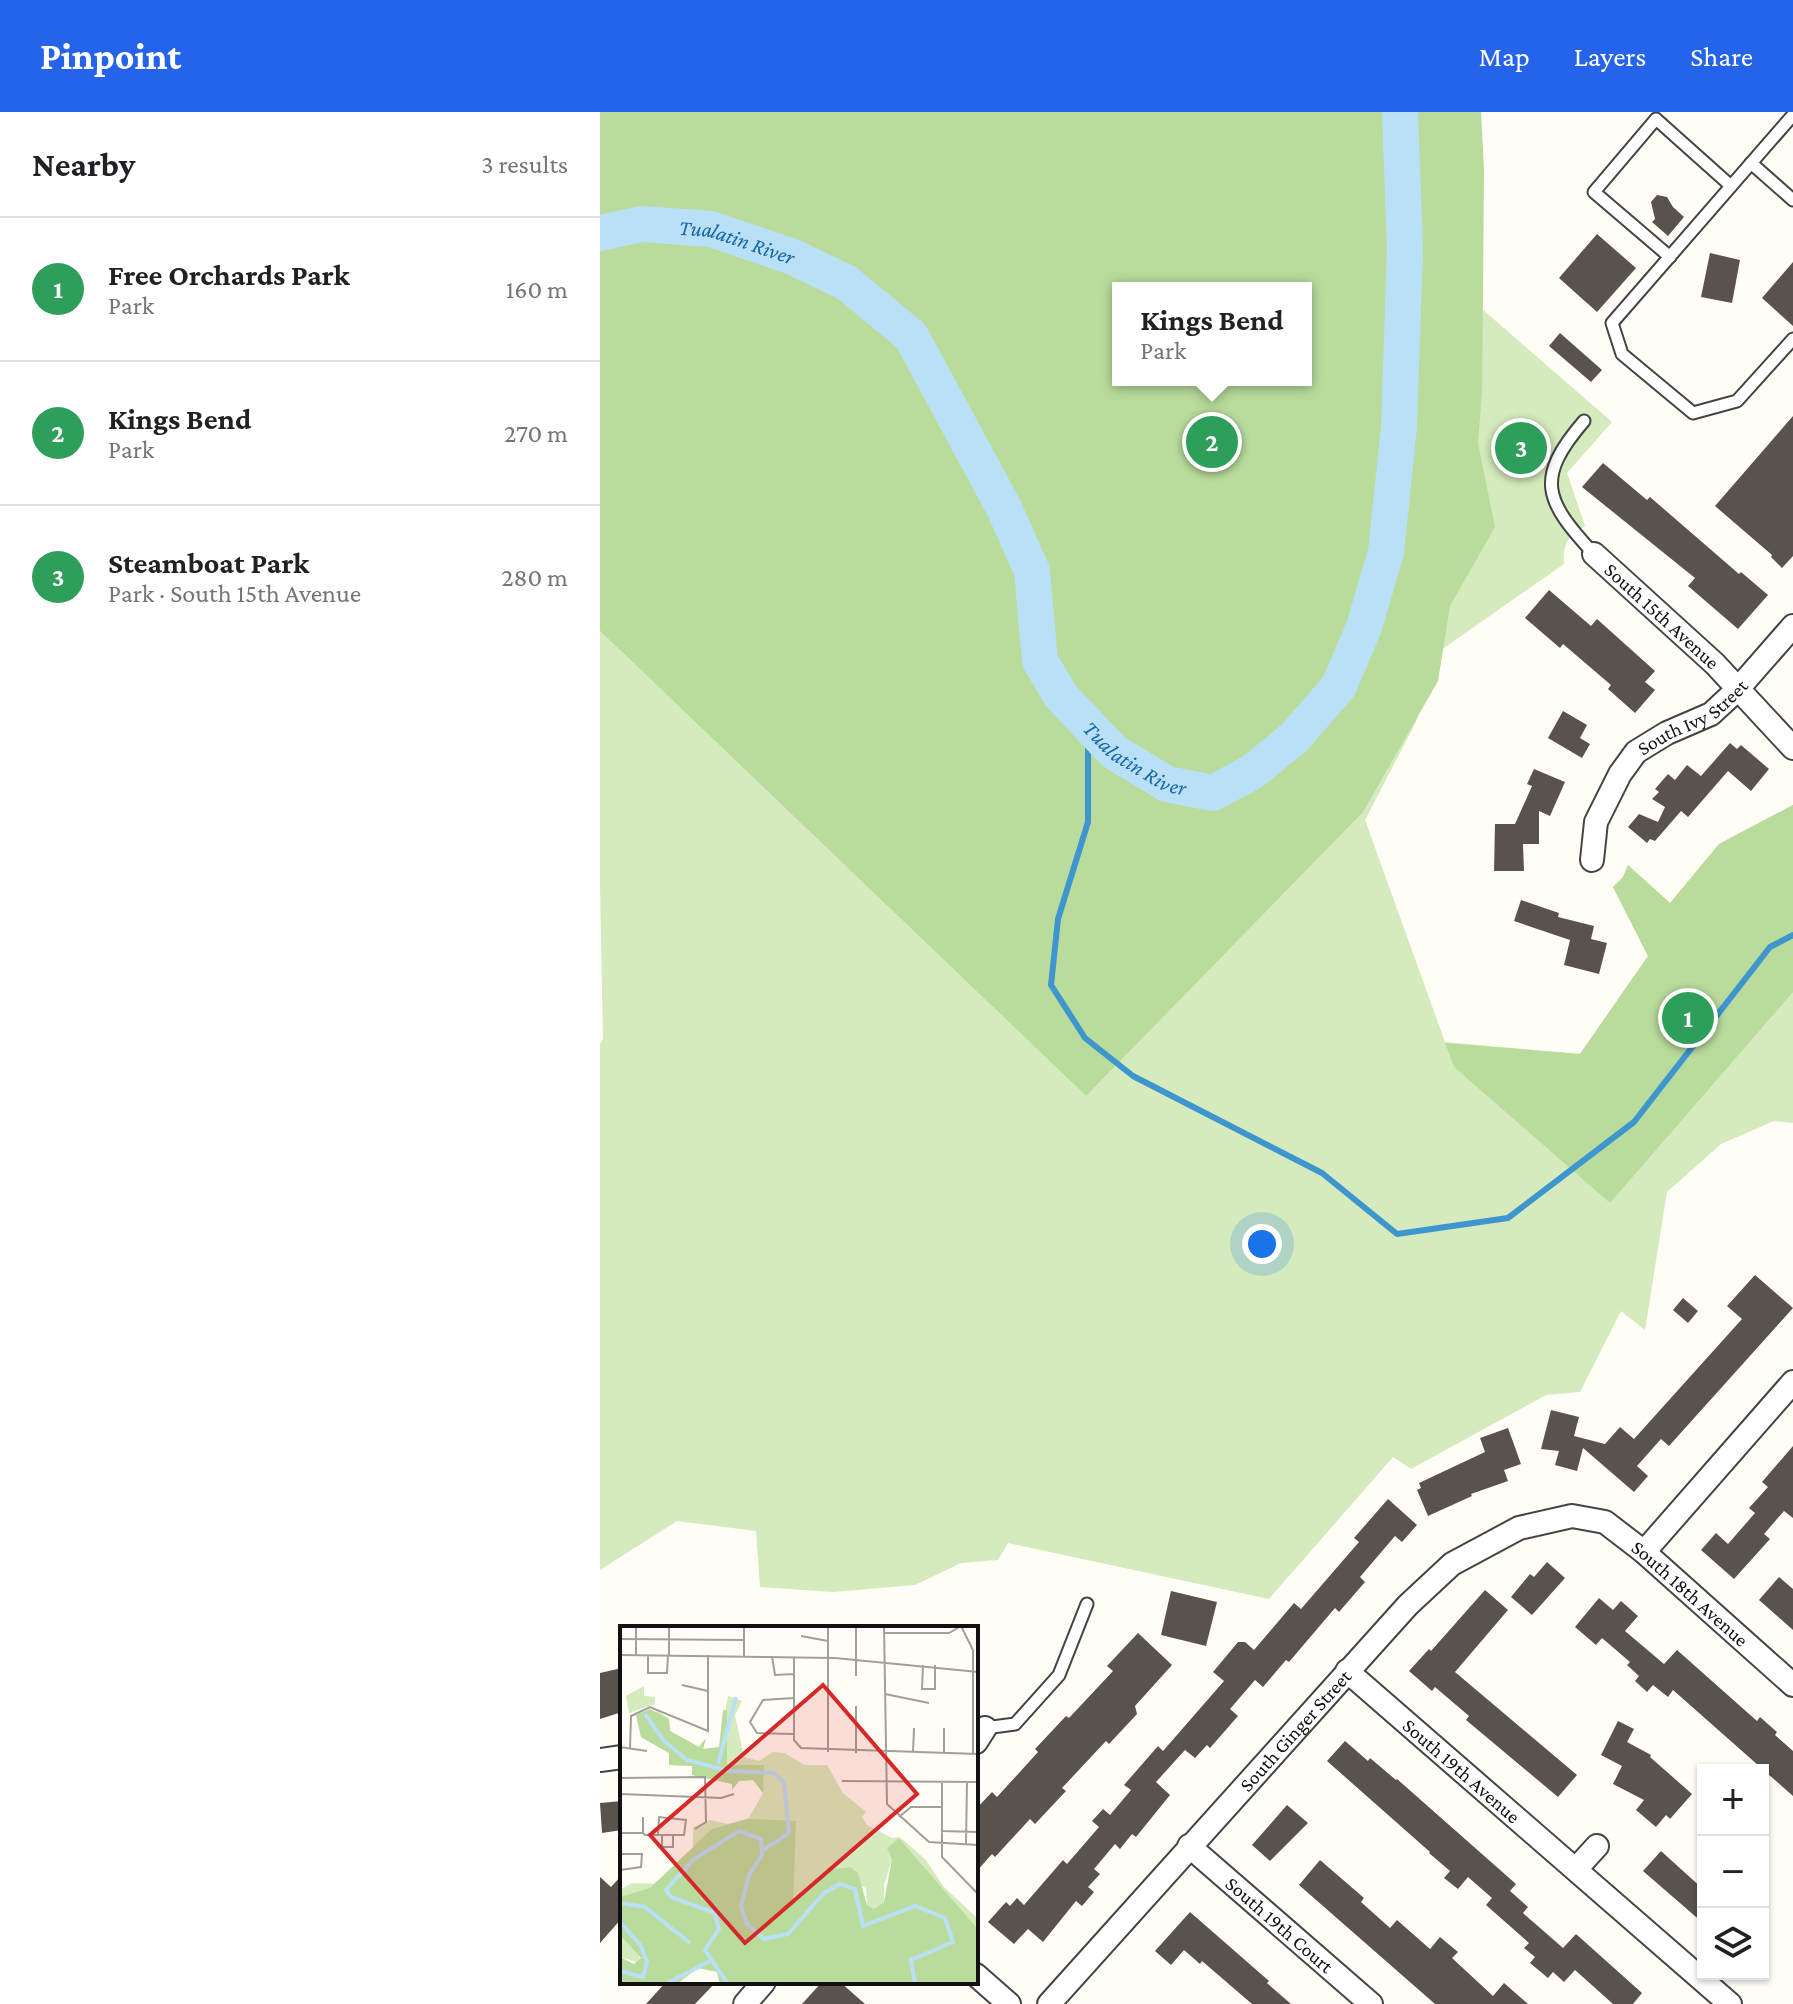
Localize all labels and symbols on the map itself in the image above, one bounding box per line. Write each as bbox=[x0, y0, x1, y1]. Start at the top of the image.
water label: Tualatin River bbox=[678, 214, 799, 270]
pin: 2 bbox=[1186, 412, 1238, 472]
pin: 3 bbox=[1495, 418, 1547, 478]
street label: South 15th Avenue bbox=[1600, 558, 1724, 674]
street label: South Ivy Street bbox=[1633, 675, 1752, 759]
water label: Tualatin River bbox=[1079, 715, 1190, 800]
pin: 1 bbox=[1662, 988, 1714, 1048]
your location bbox=[1242, 1224, 1282, 1264]
street label: South 18th Avenue bbox=[1628, 1536, 1753, 1651]
inset map bbox=[620, 1626, 978, 1984]
street label: South Ginger Street bbox=[1235, 1665, 1356, 1796]
street label: South 19th Avenue bbox=[1399, 1714, 1525, 1828]
street label: South 19th Court bbox=[1221, 1872, 1338, 1977]

